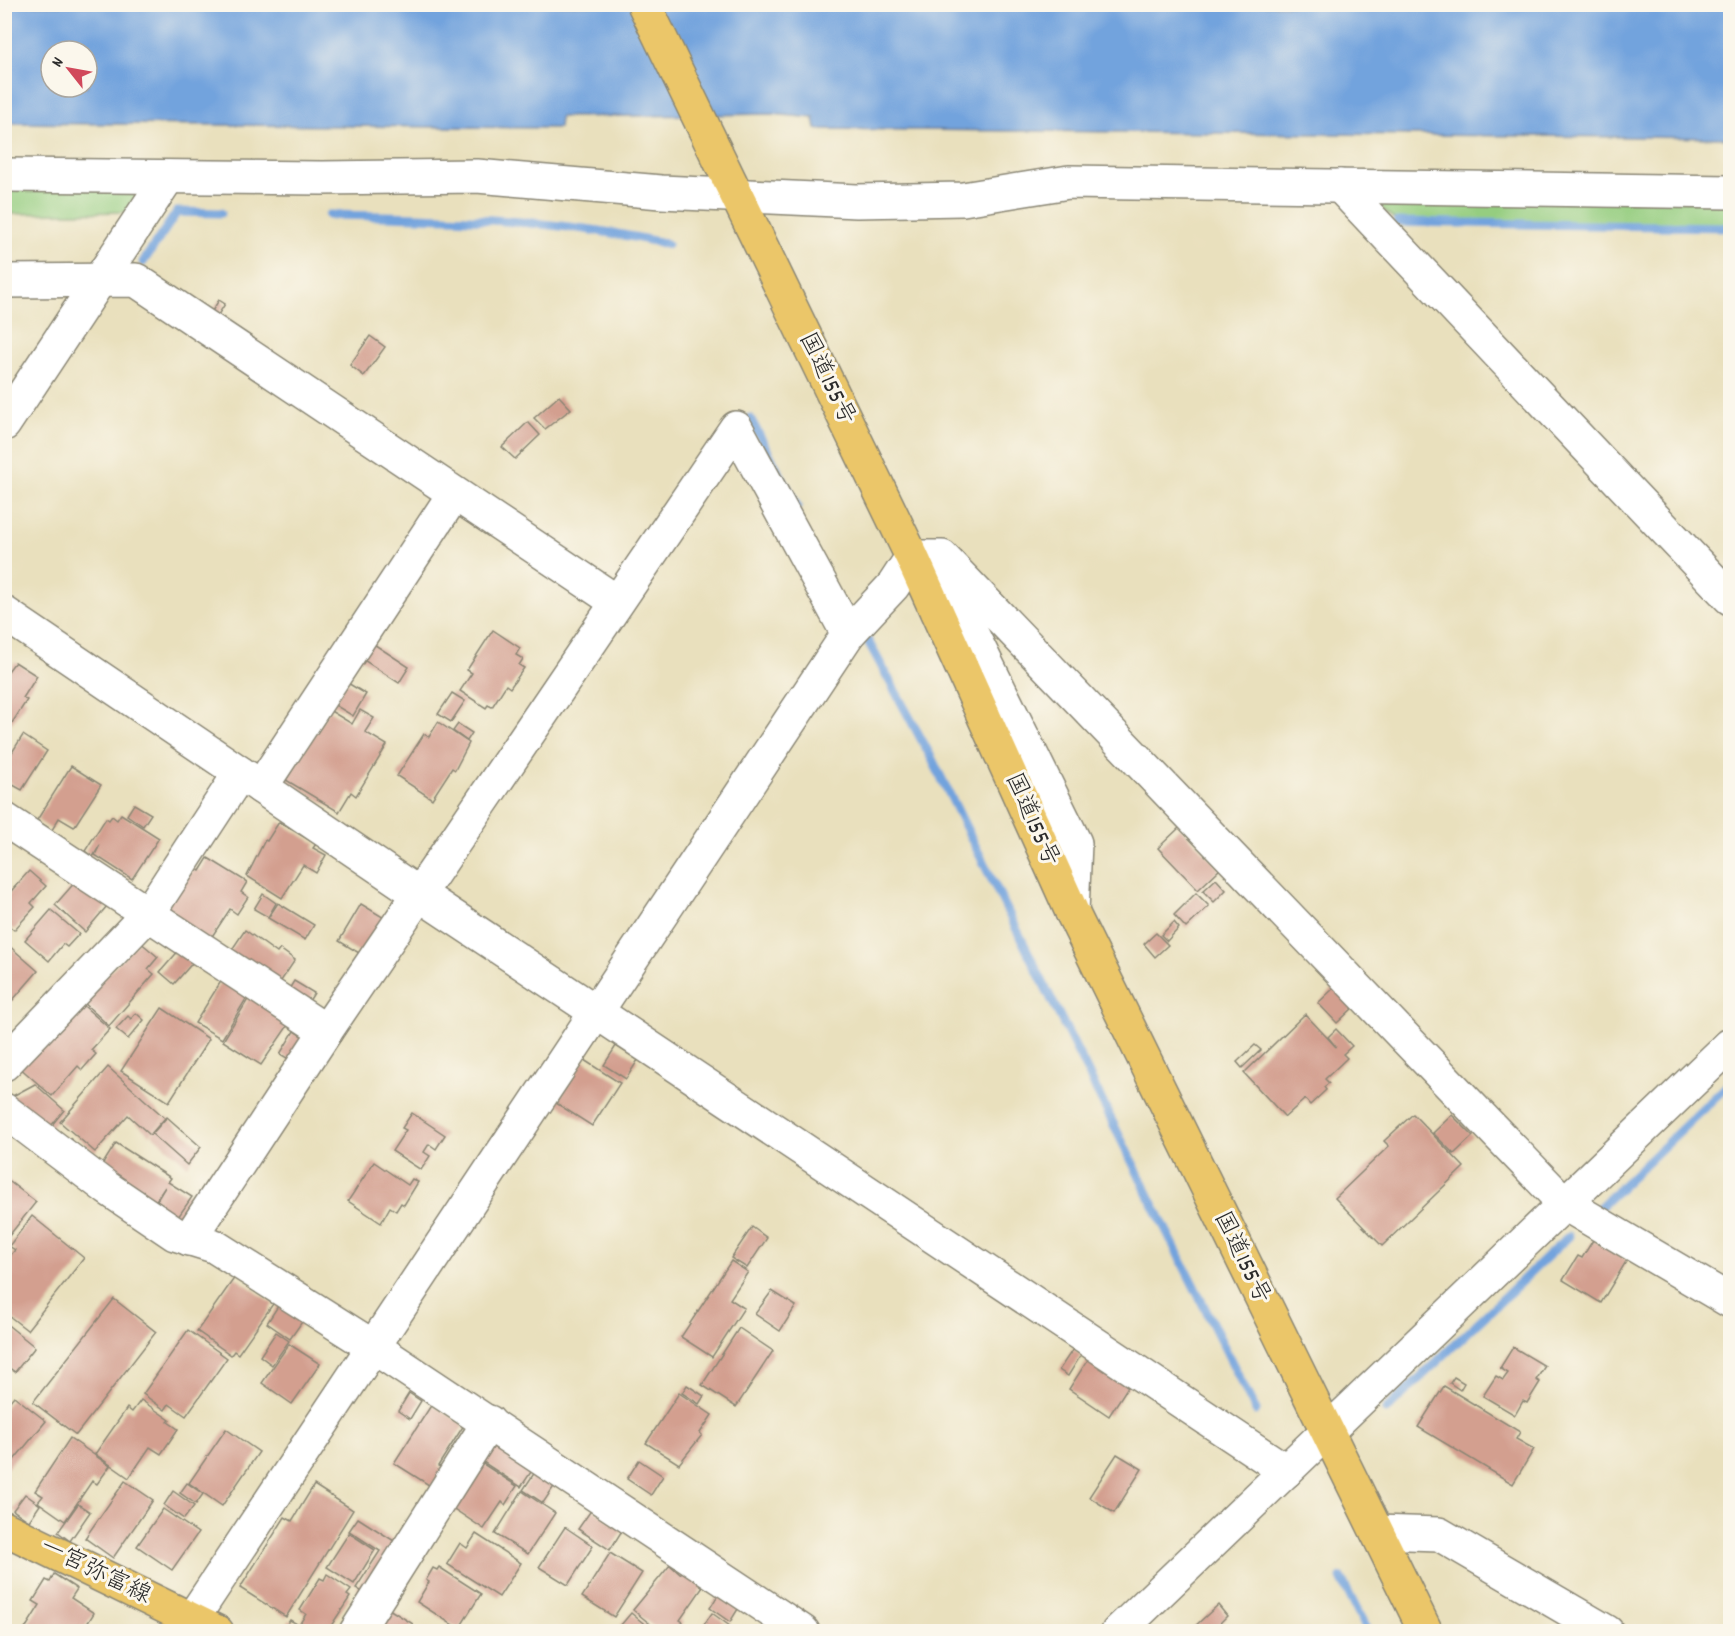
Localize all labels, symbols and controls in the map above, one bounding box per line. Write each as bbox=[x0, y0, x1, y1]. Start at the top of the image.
north arrow bbox=[39, 39, 99, 99]
text: N bbox=[46, 53, 70, 72]
street label: 国道155号 bbox=[789, 327, 863, 431]
street label: 国道155号 bbox=[995, 768, 1067, 872]
street label: 国道155号 bbox=[1204, 1206, 1278, 1310]
street label: 一宮弥富線 bbox=[34, 1530, 156, 1614]

